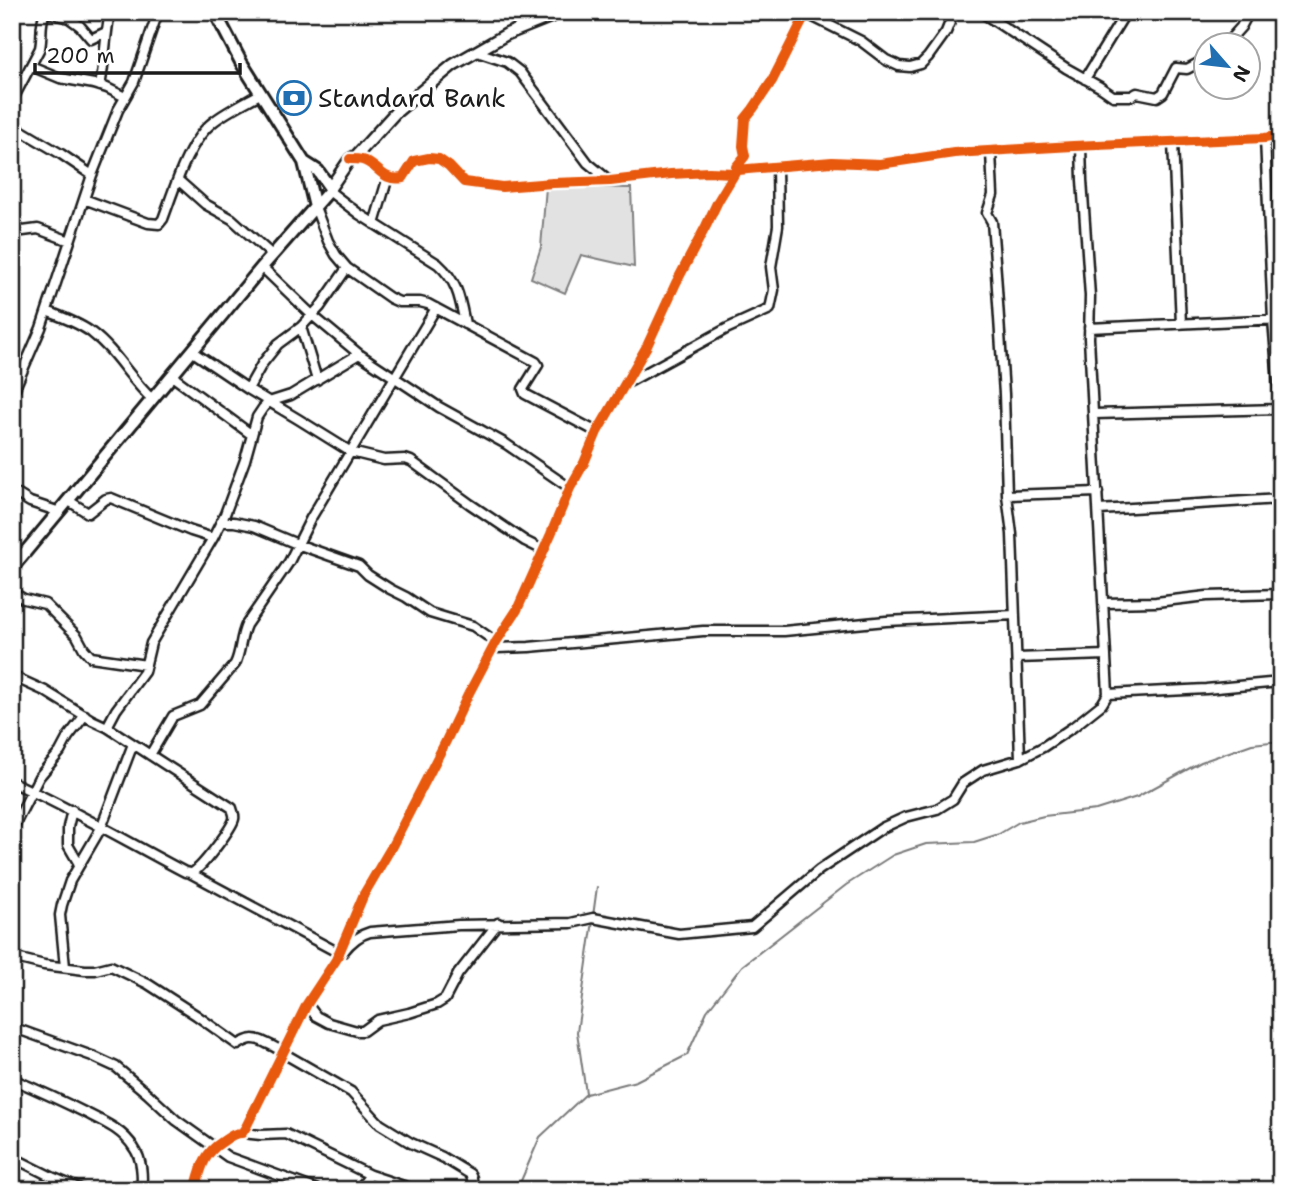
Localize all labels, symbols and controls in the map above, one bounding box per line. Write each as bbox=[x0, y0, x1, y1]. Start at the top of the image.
scale bar bbox=[35, 32, 240, 76]
north arrow bbox=[1192, 32, 1262, 102]
text: 200 m bbox=[46, 42, 115, 70]
text: N bbox=[1227, 61, 1256, 86]
bank icon: Standard Bank bbox=[275, 79, 313, 117]
place label: Standard Bank bbox=[318, 80, 506, 115]

